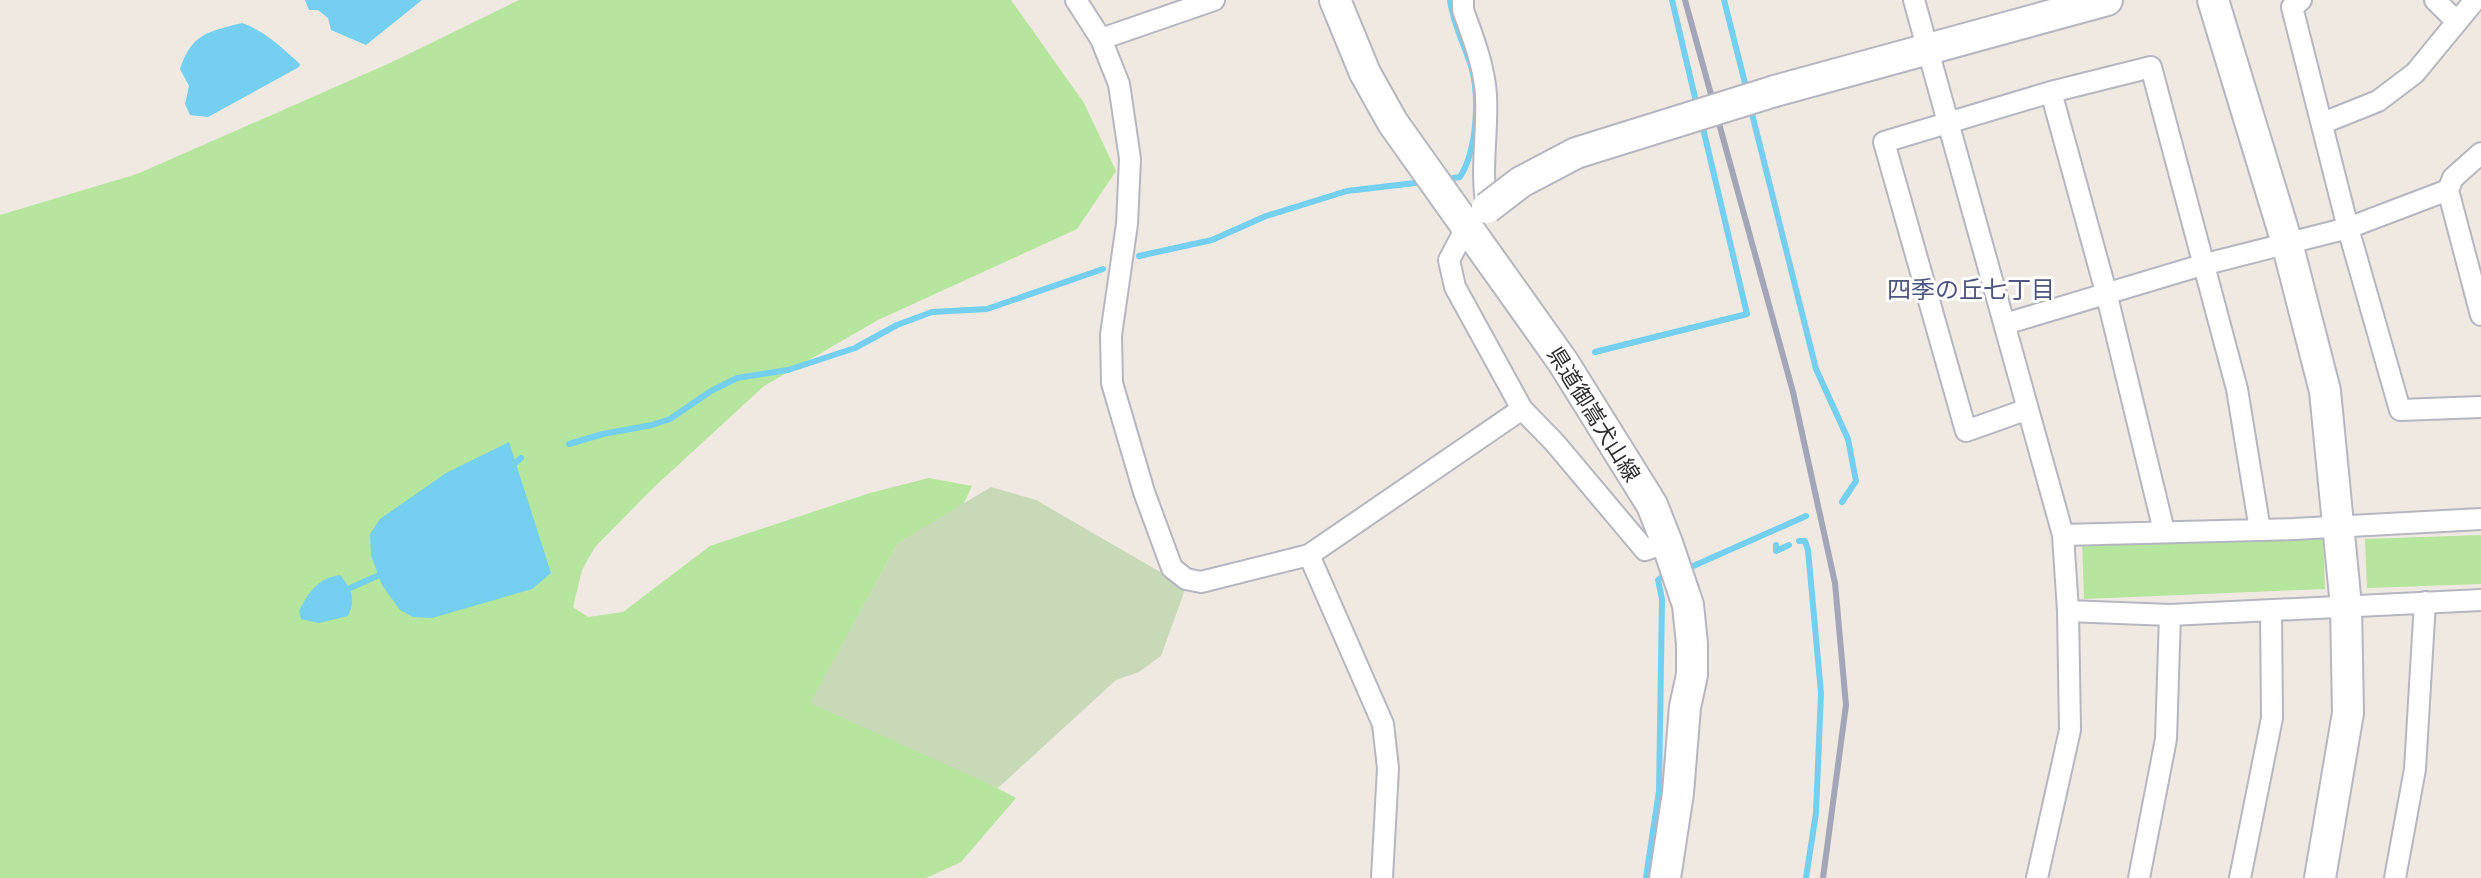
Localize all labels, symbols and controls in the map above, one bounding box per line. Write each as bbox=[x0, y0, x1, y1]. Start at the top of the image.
district label: 四季の丘七丁目 bbox=[1887, 275, 2055, 303]
street label: 県道御嵩犬山線 bbox=[1542, 342, 1646, 486]

